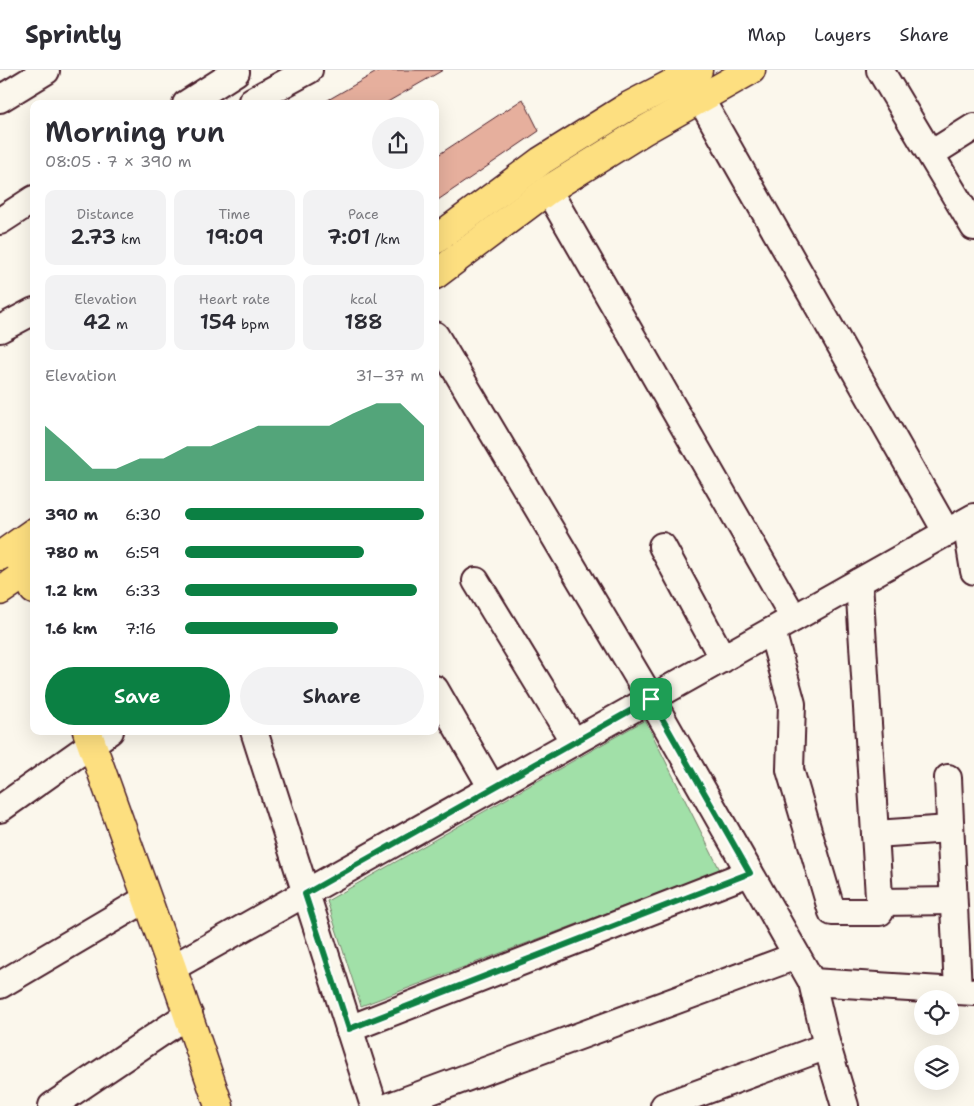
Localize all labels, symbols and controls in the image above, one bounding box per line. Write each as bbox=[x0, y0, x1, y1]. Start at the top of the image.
text: Sprintly bbox=[25, 19, 122, 51]
text: Map bbox=[748, 23, 786, 47]
text: Layers bbox=[814, 23, 871, 47]
text: Share bbox=[899, 23, 949, 47]
text: Morning run bbox=[45, 113, 225, 151]
button: share bbox=[372, 117, 424, 169]
text: 08:05 · 7 × 390 m bbox=[45, 151, 192, 172]
text: Distance bbox=[77, 205, 134, 223]
text: Time bbox=[218, 205, 251, 223]
text: Pace bbox=[348, 205, 379, 223]
text: 2.73 bbox=[70, 223, 116, 251]
text: 19:09 bbox=[205, 223, 264, 251]
text: 7:01 bbox=[327, 223, 370, 251]
text: km bbox=[116, 230, 141, 248]
text: /km bbox=[370, 230, 400, 248]
text: Elevation bbox=[74, 290, 137, 308]
text: Heart rate bbox=[199, 290, 270, 308]
text: kcal bbox=[350, 290, 377, 308]
text: 42 bbox=[83, 308, 111, 336]
text: 154 bbox=[200, 308, 236, 336]
text: 188 bbox=[344, 308, 383, 336]
text: m bbox=[111, 315, 128, 333]
text: bpm bbox=[236, 315, 269, 333]
text: Elevation bbox=[45, 365, 117, 386]
text: 31–37 m bbox=[355, 365, 424, 386]
text: 390 m bbox=[45, 504, 98, 525]
text: 6:30 bbox=[125, 504, 161, 525]
text: 780 m bbox=[45, 542, 98, 563]
text: 6:59 bbox=[125, 542, 160, 563]
text: 1.2 km bbox=[45, 580, 98, 601]
text: 6:33 bbox=[125, 580, 161, 601]
text: 1.6 km bbox=[45, 618, 97, 639]
text: 7:16 bbox=[125, 618, 156, 639]
button: Save bbox=[45, 667, 230, 725]
button: Share bbox=[240, 667, 424, 725]
pin bbox=[630, 678, 672, 720]
icon: arrive bbox=[637, 685, 665, 713]
map controls bbox=[914, 990, 959, 1090]
button: locate bbox=[914, 990, 959, 1035]
button: layers bbox=[914, 1045, 959, 1090]

